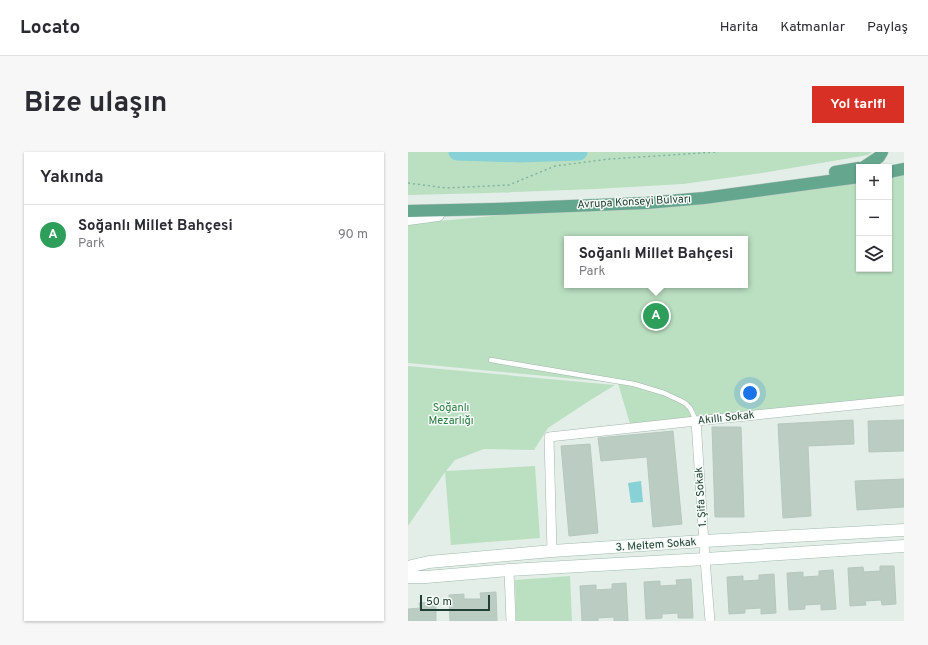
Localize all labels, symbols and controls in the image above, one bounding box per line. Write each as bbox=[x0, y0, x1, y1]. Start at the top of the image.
text: Locato bbox=[20, 16, 80, 40]
text: Harita bbox=[720, 19, 758, 36]
text: Katmanlar bbox=[780, 19, 845, 36]
text: Paylaş bbox=[867, 19, 908, 36]
text: Bize ulaşın bbox=[24, 86, 167, 122]
button: Yol tarifi bbox=[812, 86, 904, 123]
map controls bbox=[856, 164, 892, 272]
button: + bbox=[856, 164, 892, 200]
text: Yakında bbox=[40, 167, 104, 189]
street label: Avrupa Konseyi Bulvarı bbox=[577, 192, 691, 212]
button: − bbox=[856, 200, 892, 236]
text: Soğanlı Millet Bahçesi bbox=[78, 217, 233, 236]
text: A bbox=[48, 227, 58, 243]
text: 90 m bbox=[338, 227, 368, 243]
text: Park bbox=[78, 236, 105, 252]
popup bbox=[564, 236, 748, 288]
button: layers bbox=[856, 236, 892, 272]
text: Soğanlı Millet Bahçesi bbox=[579, 245, 733, 264]
text: Park bbox=[579, 264, 606, 280]
pin: A bbox=[643, 301, 669, 331]
your location bbox=[740, 383, 760, 403]
park label: Soğanlı Mezarlığı bbox=[428, 401, 474, 428]
street label: Akıllı Sokak bbox=[697, 408, 755, 428]
street label: 1. Şifa Sokak bbox=[692, 466, 710, 528]
street label: 3. Meltem Sokak bbox=[615, 535, 697, 555]
scale bar bbox=[420, 593, 490, 612]
text: 50 m bbox=[426, 595, 452, 609]

